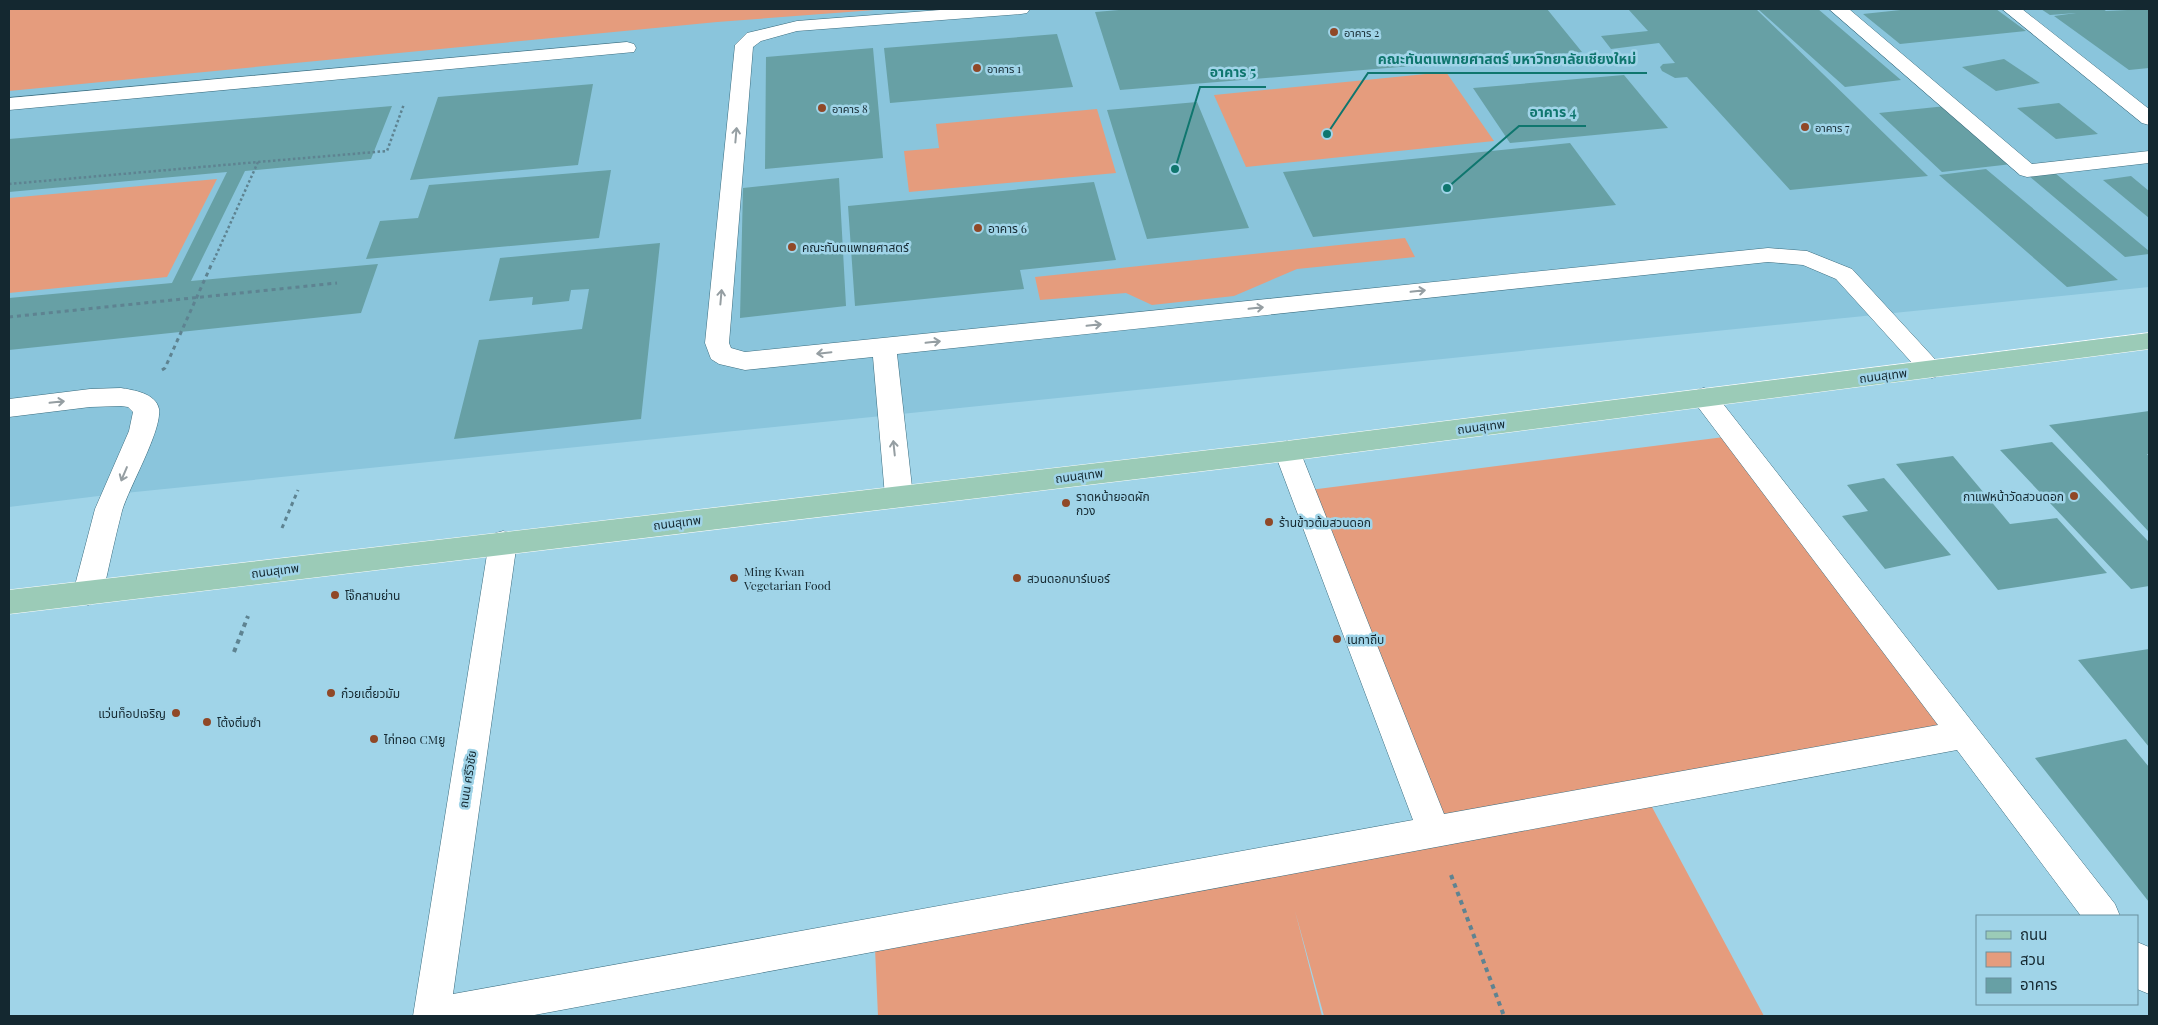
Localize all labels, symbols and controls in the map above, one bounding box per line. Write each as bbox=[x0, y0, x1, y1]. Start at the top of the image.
place label: อาคาร 2 bbox=[1344, 25, 1379, 40]
marker: อาคาร 2 bbox=[1328, 26, 1340, 38]
callout: คณะทันตแพทยศาสตร์ มหาวิทยาลัยเชียงใหม่ bbox=[1368, 44, 1647, 73]
text: คณะทันตแพทยศาสตร์ มหาวิทยาลัยเชียงใหม่ bbox=[1378, 49, 1636, 68]
callout: อาคาร 5 bbox=[1200, 58, 1266, 87]
place label: อาคาร 1 bbox=[987, 61, 1021, 76]
marker: อาคาร 1 bbox=[971, 62, 983, 74]
text: อาคาร 5 bbox=[1210, 62, 1256, 81]
callout: อาคาร 4 bbox=[1519, 97, 1586, 126]
place label: อาคาร 8 bbox=[832, 101, 868, 116]
marker: อาคาร 8 bbox=[816, 102, 828, 114]
text: อาคาร 4 bbox=[1529, 102, 1577, 121]
place label: อาคาร 7 bbox=[1815, 120, 1850, 135]
marker: อาคาร 7 bbox=[1799, 121, 1811, 133]
one-way arrow bbox=[731, 128, 741, 144]
place label: อาคาร 6 bbox=[988, 220, 1027, 236]
marker: อาคาร 6 bbox=[972, 222, 984, 234]
place label: คณะทันตแพทยศาสตร์ bbox=[802, 239, 909, 255]
marker: คณะทันตแพทยศาสตร์ bbox=[786, 241, 798, 253]
one-way arrow bbox=[1409, 286, 1425, 296]
one-way arrow bbox=[716, 290, 726, 306]
one-way arrow bbox=[1248, 303, 1264, 313]
one-way arrow bbox=[1086, 320, 1102, 330]
one-way arrow bbox=[924, 337, 940, 346]
one-way arrow bbox=[816, 348, 832, 358]
street label: ถนนสุเทพ bbox=[1858, 364, 1908, 386]
one-way arrow bbox=[49, 397, 65, 407]
street label: ถนนสุเทพ bbox=[1456, 415, 1506, 437]
one-way arrow bbox=[889, 440, 899, 456]
street label: ถนนสุเทพ bbox=[1054, 464, 1104, 486]
one-way arrow bbox=[118, 466, 128, 481]
place label: ราดหน้ายอดผัก กวง bbox=[1076, 488, 1150, 518]
place label: กาแฟหน้าวัดสวนดอก bbox=[1963, 488, 2064, 504]
marker: กาแฟหน้าวัดสวนดอก bbox=[2068, 490, 2080, 502]
marker: ราดหน้ายอดผัก กวง bbox=[1060, 497, 1072, 509]
street label: ถนนสุเทพ bbox=[652, 511, 702, 533]
place label: ร้านข้าวต้มสวนดอก bbox=[1279, 514, 1371, 530]
marker: ร้านข้าวต้มสวนดอก bbox=[1263, 516, 1275, 528]
street label: ถนนสุเทพ bbox=[250, 559, 300, 581]
place label: Ming Kwan Vegetarian Food bbox=[743, 563, 831, 593]
place label: สวนดอกบาร์เบอร์ bbox=[1027, 570, 1111, 586]
marker: Ming Kwan Vegetarian Food bbox=[728, 572, 740, 584]
marker: สวนดอกบาร์เบอร์ bbox=[1011, 572, 1023, 584]
place label: โจ๊กสามย่าน bbox=[345, 587, 400, 603]
marker: โจ๊กสามย่าน bbox=[329, 589, 341, 601]
place label: เนกาถีบ bbox=[1347, 631, 1384, 647]
marker: เนกาถีบ bbox=[1331, 633, 1343, 645]
place label: ก๋วยเตี๋ยวมัม bbox=[341, 685, 400, 701]
marker: ก๋วยเตี๋ยวมัม bbox=[325, 687, 337, 699]
place label: แว่นท็อปเจริญ bbox=[98, 705, 166, 721]
marker: แว่นท็อปเจริญ bbox=[170, 707, 182, 719]
place label: โต้งติ่มซำ bbox=[217, 714, 261, 730]
marker: โต้งติ่มซำ bbox=[201, 716, 213, 728]
place label: ไก่ทอด CMยู bbox=[383, 731, 445, 747]
marker: ไก่ทอด CMยู bbox=[368, 733, 380, 745]
street label: ถนน ศรีวิชัย bbox=[455, 749, 479, 809]
legend bbox=[1976, 915, 2138, 1005]
text: ถนน bbox=[2020, 924, 2047, 944]
text: สวน bbox=[2020, 949, 2045, 969]
text: อาคาร bbox=[2020, 974, 2057, 994]

